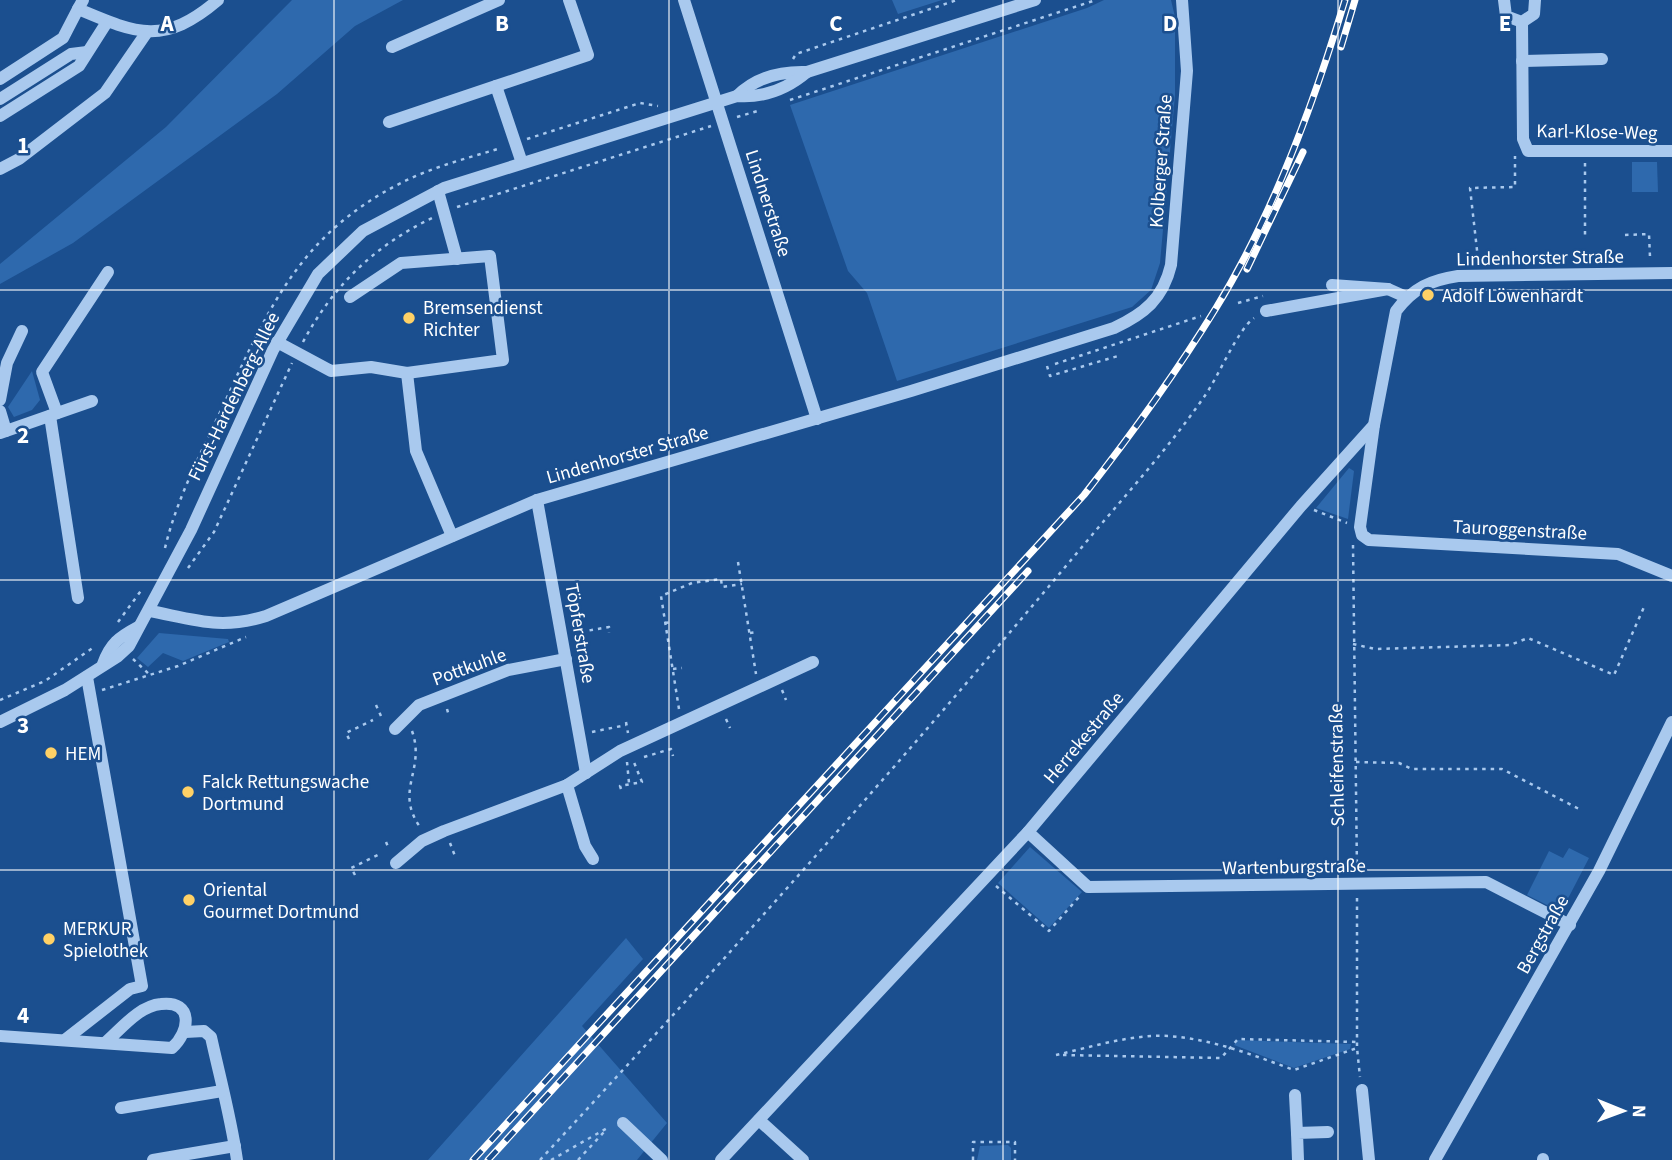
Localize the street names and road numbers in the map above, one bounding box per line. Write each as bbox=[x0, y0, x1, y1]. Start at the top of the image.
street label: Kolberger Straße bbox=[1143, 93, 1180, 229]
street label: Karl-Klose-Weg bbox=[1536, 118, 1658, 147]
street label: Lindnerstraße bbox=[738, 146, 798, 261]
street label: Lindenhorster Straße bbox=[1456, 244, 1624, 273]
street label: Fürst-Hardenberg-Allee bbox=[182, 308, 287, 486]
street label: Lindenhorster Straße bbox=[543, 419, 712, 492]
street label: Tauroggenstraße bbox=[1452, 514, 1588, 547]
street label: Töpferstraße bbox=[557, 581, 602, 685]
street label: Pottkuhle bbox=[429, 642, 510, 693]
street label: Herrekestraße bbox=[1038, 686, 1131, 790]
street label: Schleifenstraße bbox=[1323, 703, 1352, 827]
street label: Wartenburgstraße bbox=[1222, 853, 1366, 882]
street label: Bergstraße bbox=[1510, 890, 1576, 979]

